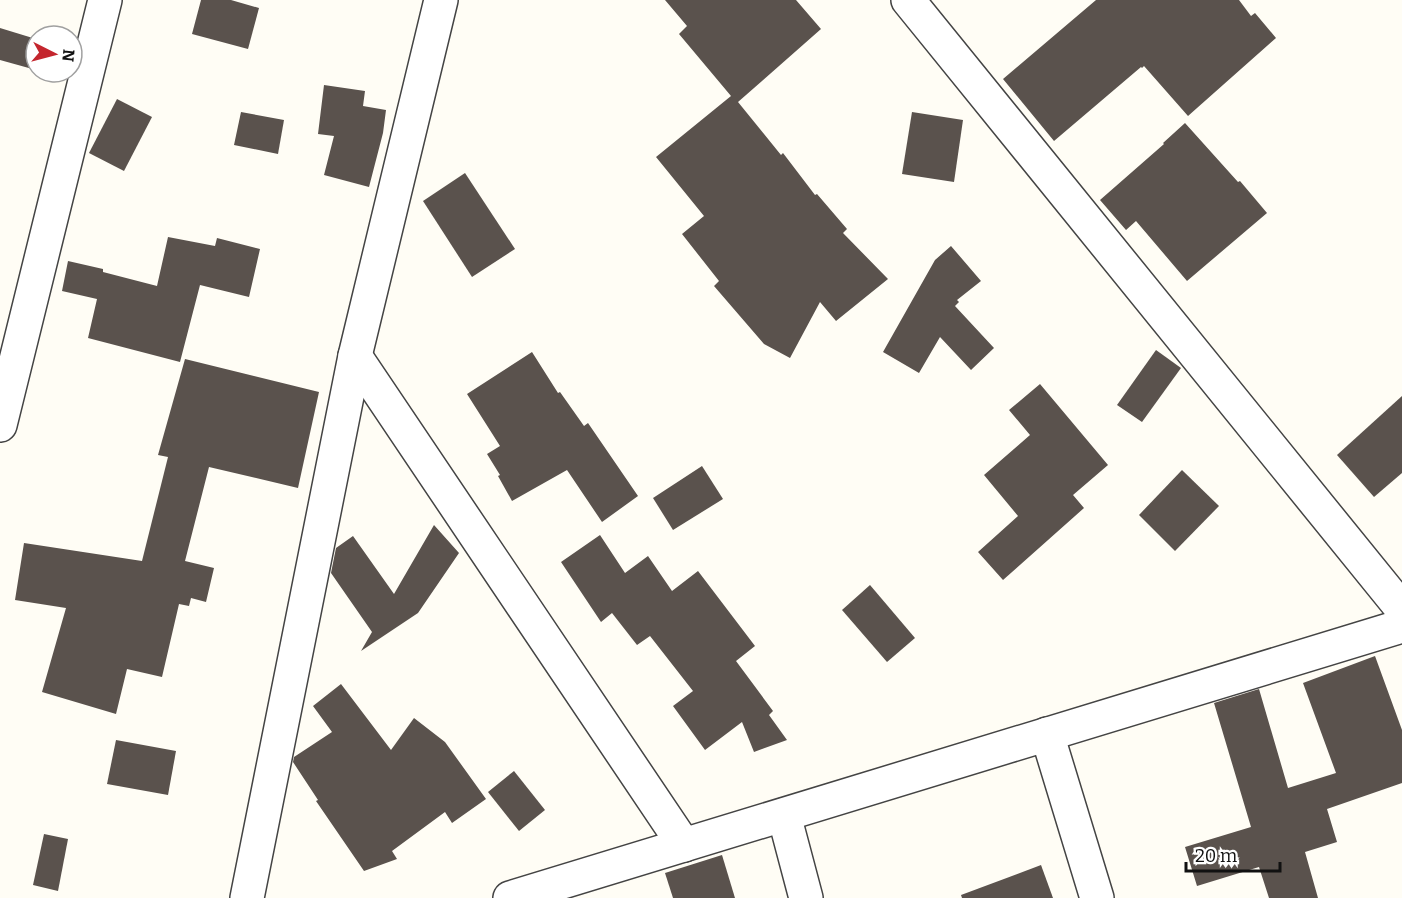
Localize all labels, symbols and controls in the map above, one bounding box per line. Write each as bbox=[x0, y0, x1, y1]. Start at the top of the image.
north arrow bbox=[24, 24, 84, 84]
text: N bbox=[58, 48, 79, 63]
scale bar bbox=[1186, 835, 1280, 873]
text: 20 m bbox=[1195, 845, 1237, 867]

